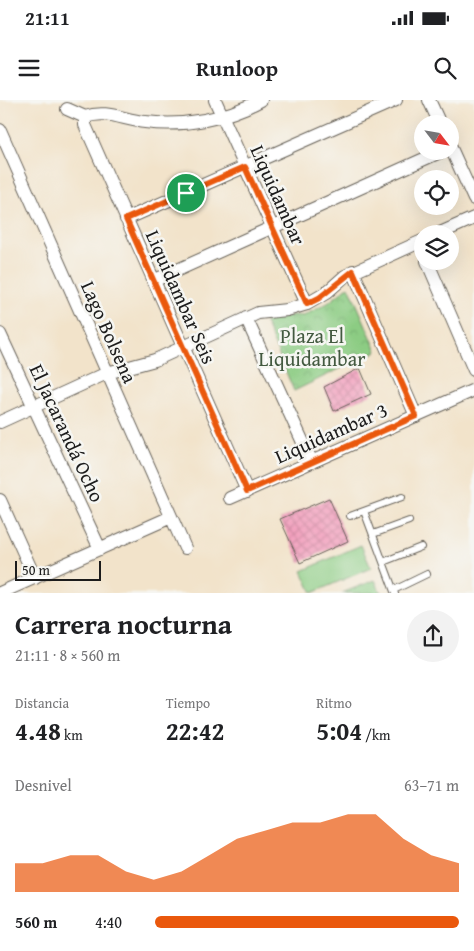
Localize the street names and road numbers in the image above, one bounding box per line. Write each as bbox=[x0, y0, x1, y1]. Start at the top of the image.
street label: Liquidambar bbox=[243, 140, 313, 249]
street label: Liquidambar Seis bbox=[139, 225, 224, 368]
street label: Lago Bolsena bbox=[74, 276, 145, 388]
street label: El Jacarandá Ocho bbox=[23, 359, 112, 507]
street label: Liquidambar 3 bbox=[270, 395, 392, 470]

